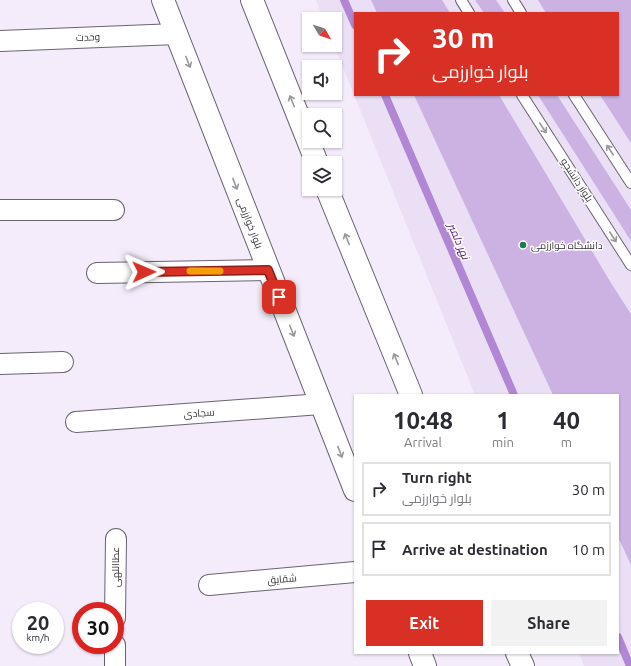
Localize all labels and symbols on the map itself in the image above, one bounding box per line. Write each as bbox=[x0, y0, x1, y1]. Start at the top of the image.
north arrow bbox=[302, 12, 342, 52]
street label: وحدت bbox=[76, 31, 100, 43]
one-way arrow bbox=[184, 56, 192, 68]
one-way arrow bbox=[288, 95, 296, 107]
one-way arrow bbox=[539, 122, 547, 133]
one-way arrow bbox=[606, 145, 614, 156]
street label: بلوار دانشجو bbox=[559, 156, 595, 204]
one-way arrow bbox=[231, 177, 239, 189]
street label: بلوار خوارزمی bbox=[234, 196, 265, 250]
water label: نهر دلمبر bbox=[444, 219, 472, 262]
one-way arrow bbox=[609, 231, 617, 242]
one-way arrow bbox=[343, 233, 351, 245]
marker: دانشگاه خوارزمی bbox=[518, 240, 528, 250]
place label: دانشگاه خوارزمی bbox=[531, 240, 603, 252]
position arrow bbox=[123, 251, 165, 293]
pin bbox=[262, 280, 296, 314]
one-way arrow bbox=[289, 324, 297, 336]
one-way arrow bbox=[392, 353, 400, 365]
street label: سجادی bbox=[183, 406, 215, 421]
one-way arrow bbox=[337, 445, 344, 457]
street label: عطااللهی bbox=[110, 547, 122, 587]
street label: شقایق bbox=[267, 572, 297, 587]
speed limit sign: 30 bbox=[72, 602, 124, 654]

